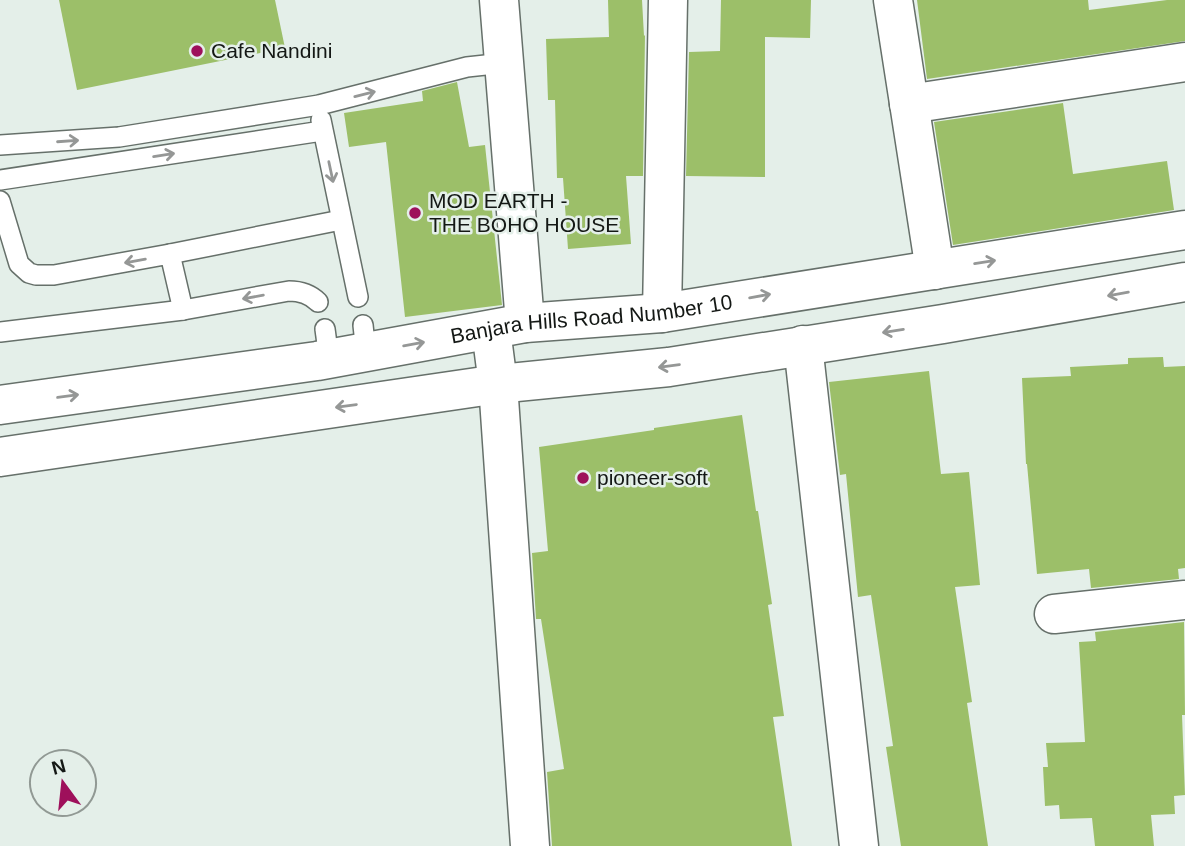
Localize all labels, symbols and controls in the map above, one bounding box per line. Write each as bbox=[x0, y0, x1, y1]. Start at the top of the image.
place label: Cafe Nandini bbox=[211, 39, 332, 62]
marker: Cafe Nandini bbox=[189, 43, 205, 59]
one-way arrow bbox=[353, 87, 376, 100]
one-way arrow bbox=[56, 134, 79, 147]
one-way arrow bbox=[152, 149, 175, 162]
one-way arrow bbox=[325, 160, 339, 183]
place label: MOD EARTH - THE BOHO HOUSE bbox=[429, 189, 619, 236]
marker: MOD EARTH - THE BOHO HOUSE bbox=[407, 205, 423, 221]
one-way arrow bbox=[124, 254, 147, 268]
one-way arrow bbox=[973, 255, 996, 268]
one-way arrow bbox=[1107, 288, 1130, 301]
one-way arrow bbox=[748, 289, 771, 303]
street label: Banjara Hills Road Number 10 bbox=[449, 290, 734, 347]
one-way arrow bbox=[242, 291, 265, 305]
one-way arrow bbox=[882, 325, 905, 338]
one-way arrow bbox=[402, 337, 425, 350]
one-way arrow bbox=[658, 360, 680, 373]
one-way arrow bbox=[56, 389, 78, 402]
one-way arrow bbox=[335, 400, 358, 413]
place label: pioneer-soft bbox=[597, 466, 708, 489]
marker: pioneer-soft bbox=[575, 470, 591, 486]
north arrow bbox=[28, 748, 98, 818]
text: N bbox=[49, 755, 68, 779]

